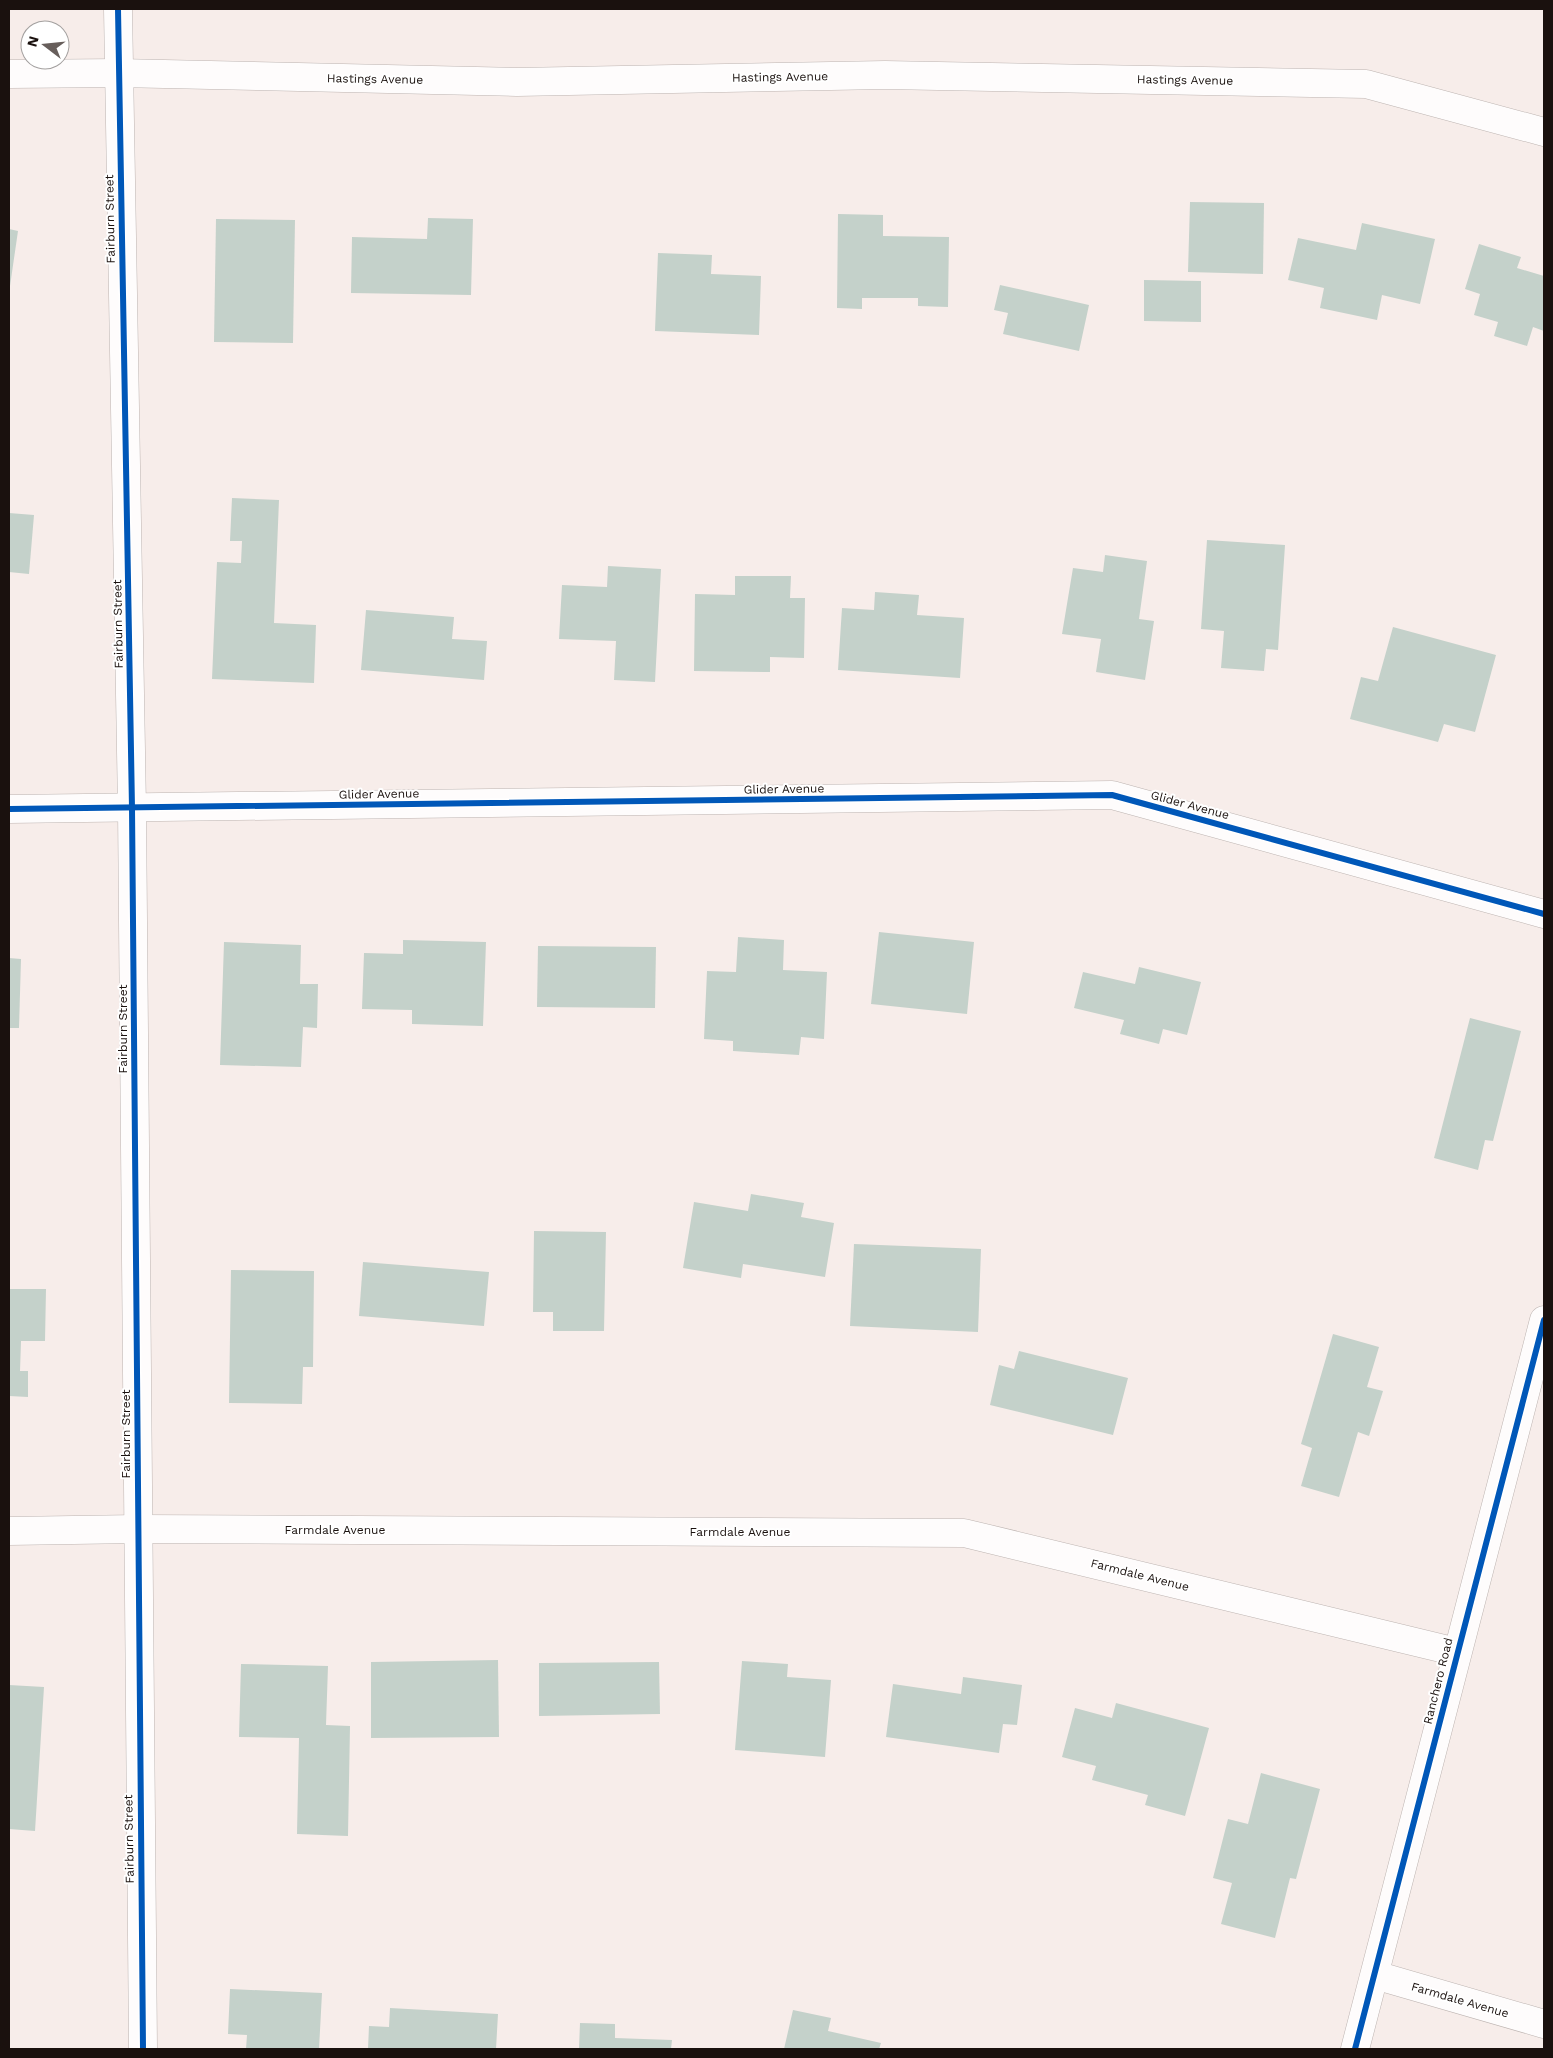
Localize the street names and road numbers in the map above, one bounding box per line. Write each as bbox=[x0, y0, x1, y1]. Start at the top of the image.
street label: Hastings Avenue bbox=[732, 69, 828, 85]
street label: Hastings Avenue bbox=[327, 71, 423, 87]
street label: Hastings Avenue bbox=[1137, 72, 1233, 88]
street label: Fairburn Street bbox=[102, 174, 118, 264]
street label: Fairburn Street bbox=[110, 579, 126, 669]
street label: Glider Avenue bbox=[744, 781, 825, 797]
street label: Glider Avenue bbox=[339, 786, 420, 802]
street label: Glider Avenue bbox=[1149, 788, 1231, 822]
street label: Fairburn Street bbox=[116, 984, 130, 1074]
street label: Fairburn Street bbox=[119, 1389, 133, 1479]
street label: Farmdale Avenue bbox=[285, 1523, 385, 1537]
street label: Farmdale Avenue bbox=[690, 1525, 790, 1539]
street label: Farmdale Avenue bbox=[1089, 1556, 1191, 1594]
street label: Ranchero Road bbox=[1420, 1636, 1456, 1726]
street label: Fairburn Street bbox=[121, 1794, 137, 1884]
street label: Farmdale Avenue bbox=[1410, 1979, 1510, 2021]

